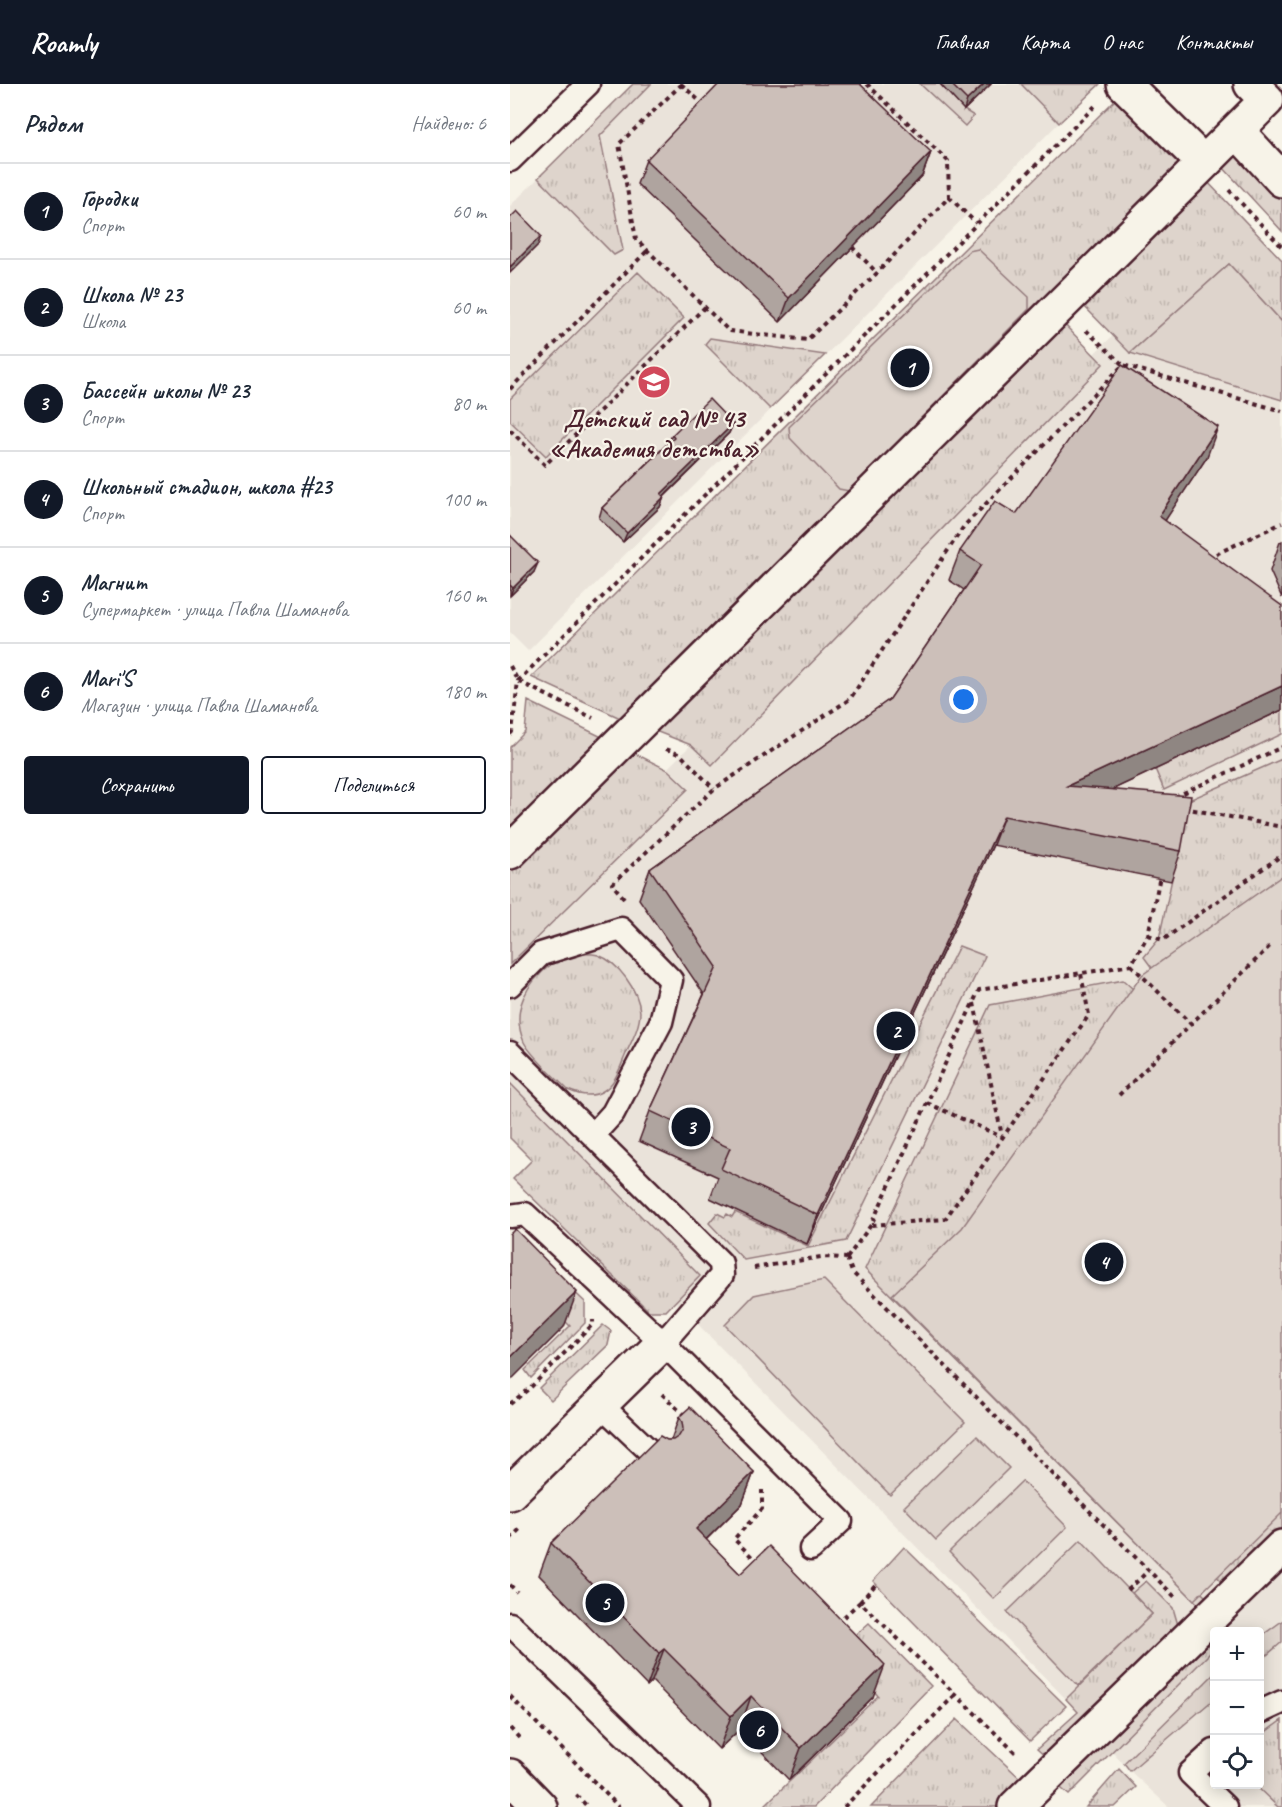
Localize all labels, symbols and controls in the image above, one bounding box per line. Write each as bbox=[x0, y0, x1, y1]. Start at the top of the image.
text: Roamly bbox=[30, 25, 97, 60]
text: Главная bbox=[935, 29, 988, 55]
text: Карта bbox=[1021, 29, 1069, 55]
text: О нас bbox=[1102, 29, 1143, 55]
text: Контакты bbox=[1176, 29, 1252, 55]
text: Рядом bbox=[24, 107, 82, 140]
text: Найдено: 6 bbox=[411, 111, 486, 136]
text: Городки bbox=[81, 185, 137, 213]
text: 1 bbox=[39, 199, 48, 224]
text: 60 m bbox=[452, 199, 486, 224]
text: Спорт bbox=[81, 213, 124, 238]
text: Школа № 23 bbox=[81, 281, 182, 309]
text: 2 bbox=[39, 295, 48, 320]
text: 60 m bbox=[452, 295, 486, 320]
text: Школа bbox=[81, 309, 125, 334]
pin: 1 bbox=[890, 346, 930, 390]
school or university icon: Детский сад № 43 «Академия детства» bbox=[636, 364, 672, 400]
text: Бассейн школы № 23 bbox=[81, 377, 249, 405]
text: 3 bbox=[39, 391, 48, 416]
text: 80 m bbox=[452, 391, 486, 416]
place label: Детский сад № 43 «Академия детства» bbox=[549, 402, 760, 465]
text: Спорт bbox=[81, 405, 124, 430]
text: Школьный стадион, школа #23 bbox=[81, 473, 332, 501]
text: 4 bbox=[39, 487, 48, 512]
text: 100 m bbox=[443, 487, 486, 512]
text: Спорт bbox=[81, 501, 124, 526]
text: Магнит bbox=[81, 569, 147, 597]
text: 5 bbox=[39, 583, 48, 608]
text: 160 m bbox=[443, 583, 486, 608]
text: Супермаркет · улица Павла Шаманова bbox=[81, 597, 348, 622]
text: Mari'S bbox=[81, 665, 133, 693]
text: 6 bbox=[39, 679, 48, 704]
text: 180 m bbox=[443, 679, 486, 704]
your location bbox=[949, 685, 978, 714]
text: Магазин · улица Павла Шаманова bbox=[81, 693, 317, 718]
button: Сохранить bbox=[24, 756, 249, 814]
button: Поделиться bbox=[261, 756, 486, 814]
pin: 2 bbox=[876, 1008, 916, 1054]
pin: 3 bbox=[672, 1104, 711, 1150]
pin: 4 bbox=[1084, 1240, 1124, 1284]
pin: 5 bbox=[586, 1580, 625, 1625]
map controls bbox=[1210, 1627, 1264, 1789]
button: + bbox=[1210, 1627, 1264, 1681]
button: − bbox=[1210, 1681, 1264, 1735]
pin: 6 bbox=[740, 1708, 778, 1752]
button: locate bbox=[1210, 1735, 1264, 1789]

